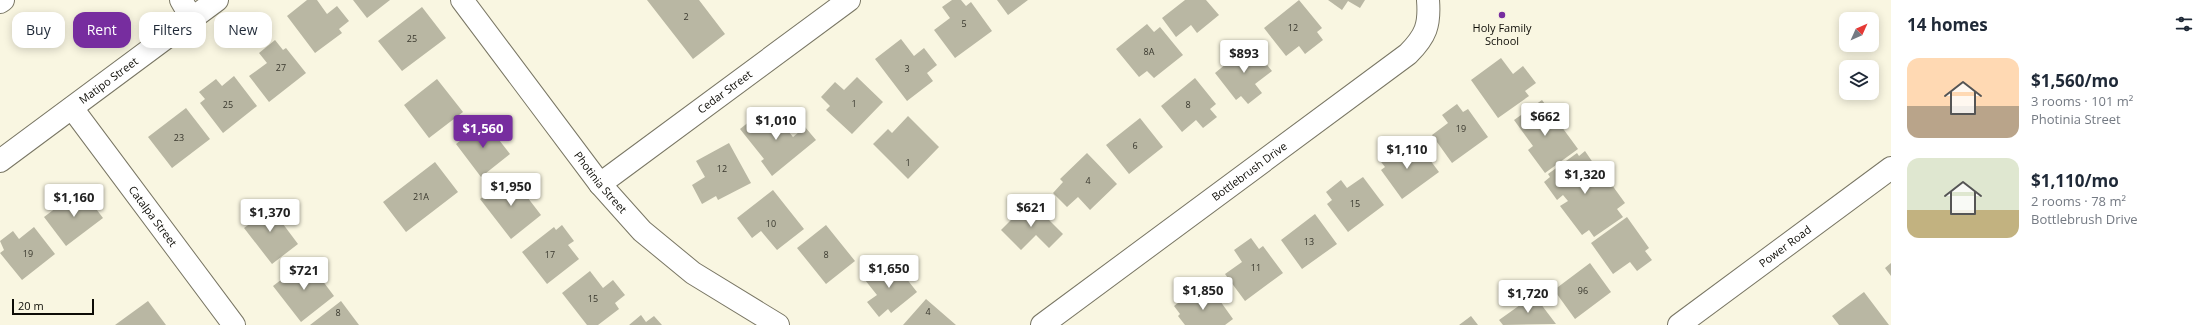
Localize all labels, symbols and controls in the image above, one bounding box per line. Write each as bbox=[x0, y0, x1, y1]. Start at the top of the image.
house number: 2 bbox=[683, 10, 689, 23]
marker: Holy Family School bbox=[1497, 10, 1507, 20]
chip: Buy bbox=[12, 12, 65, 48]
chip: Rent bbox=[73, 12, 131, 48]
chip: Filters bbox=[139, 12, 206, 48]
chip: New bbox=[214, 12, 272, 48]
north arrow bbox=[1839, 12, 1879, 52]
map controls bbox=[1839, 12, 1879, 100]
text: 14 homes bbox=[1907, 13, 1988, 36]
icon: filters bbox=[2173, 13, 2195, 35]
house number: 5 bbox=[961, 17, 967, 30]
place label: Holy Family School bbox=[1473, 20, 1532, 48]
house number: 12 bbox=[1288, 21, 1298, 34]
house number: 25 bbox=[407, 32, 417, 45]
pin: $893 bbox=[1220, 40, 1268, 74]
text: $893 bbox=[1229, 44, 1259, 62]
house number: 8A bbox=[1144, 45, 1155, 58]
street label: Matipo Street bbox=[76, 53, 141, 107]
button: layers bbox=[1839, 60, 1879, 100]
house number: 27 bbox=[276, 61, 286, 74]
house number: 3 bbox=[904, 62, 910, 75]
street label: Cedar Street bbox=[694, 66, 755, 117]
text: $1,560/mo bbox=[2031, 69, 2119, 92]
icon: home bbox=[1939, 74, 1987, 122]
text: 3 rooms · 101 m² bbox=[2031, 92, 2133, 110]
house number: 1 bbox=[851, 97, 857, 110]
house number: 25 bbox=[223, 98, 233, 111]
house number: 8 bbox=[1185, 98, 1191, 111]
pin: $662 bbox=[1521, 103, 1569, 137]
pin: $1,010 bbox=[743, 107, 809, 141]
text: $662 bbox=[1530, 107, 1560, 125]
text: Photinia Street bbox=[2031, 110, 2121, 128]
text: $1,010 bbox=[756, 111, 796, 129]
pin: $1,560 bbox=[450, 115, 516, 149]
text: $1,560 bbox=[463, 119, 503, 137]
house number: 19 bbox=[1456, 122, 1466, 135]
house number: 23 bbox=[174, 131, 184, 144]
pin: $1,110 bbox=[1374, 136, 1440, 170]
street label: Bottlebrush Drive bbox=[1208, 138, 1290, 204]
house number: 6 bbox=[1132, 139, 1138, 152]
text: $1,110 bbox=[1387, 140, 1427, 158]
street label: Photinia Street bbox=[571, 148, 631, 216]
house number: 1 bbox=[905, 156, 911, 169]
pin: $1,320 bbox=[1552, 161, 1618, 195]
house number: 12 bbox=[717, 162, 727, 175]
text: $1,320 bbox=[1565, 165, 1605, 183]
text: $1,110/mo bbox=[2031, 169, 2119, 192]
pin: $1,950 bbox=[478, 173, 544, 207]
house number: 4 bbox=[1085, 174, 1091, 187]
icon: home bbox=[1939, 174, 1987, 222]
text: $1,950 bbox=[491, 177, 531, 195]
street label: Catalpa Street bbox=[126, 182, 181, 249]
pin: $1,160 bbox=[41, 184, 107, 218]
text: $1,160 bbox=[54, 188, 94, 206]
house number: 21A bbox=[413, 190, 429, 203]
text: 2 rooms · 78 m² bbox=[2031, 192, 2126, 210]
pin: $621 bbox=[1007, 194, 1055, 228]
house number: 15 bbox=[1350, 197, 1360, 210]
text: $621 bbox=[1016, 198, 1046, 216]
pin: $1,370 bbox=[237, 199, 303, 233]
text: $1,370 bbox=[250, 203, 290, 221]
text: Bottlebrush Drive bbox=[2031, 210, 2138, 228]
house number: 10 bbox=[766, 217, 776, 230]
street label: Power Road bbox=[1756, 222, 1814, 270]
house number: 13 bbox=[1304, 235, 1314, 248]
house number: 19 bbox=[23, 247, 33, 260]
house number: 17 bbox=[545, 248, 555, 261]
house number: 8 bbox=[823, 248, 829, 261]
pin: $1,650 bbox=[856, 255, 922, 289]
pin: $721 bbox=[280, 257, 328, 291]
text: $1,650 bbox=[869, 259, 909, 277]
text: $721 bbox=[289, 261, 319, 279]
house number: 11 bbox=[1251, 261, 1261, 274]
pin: $1,850 bbox=[1170, 277, 1236, 311]
pin: $1,720 bbox=[1495, 280, 1561, 314]
text: $1,850 bbox=[1183, 281, 1223, 299]
text: $1,720 bbox=[1508, 284, 1548, 302]
house number: 96 bbox=[1578, 284, 1588, 297]
house number: 15 bbox=[588, 292, 598, 305]
scale bar bbox=[12, 297, 94, 316]
text: 20 m bbox=[18, 298, 44, 313]
house number: 4 bbox=[925, 305, 931, 318]
house number: 8 bbox=[335, 306, 341, 319]

